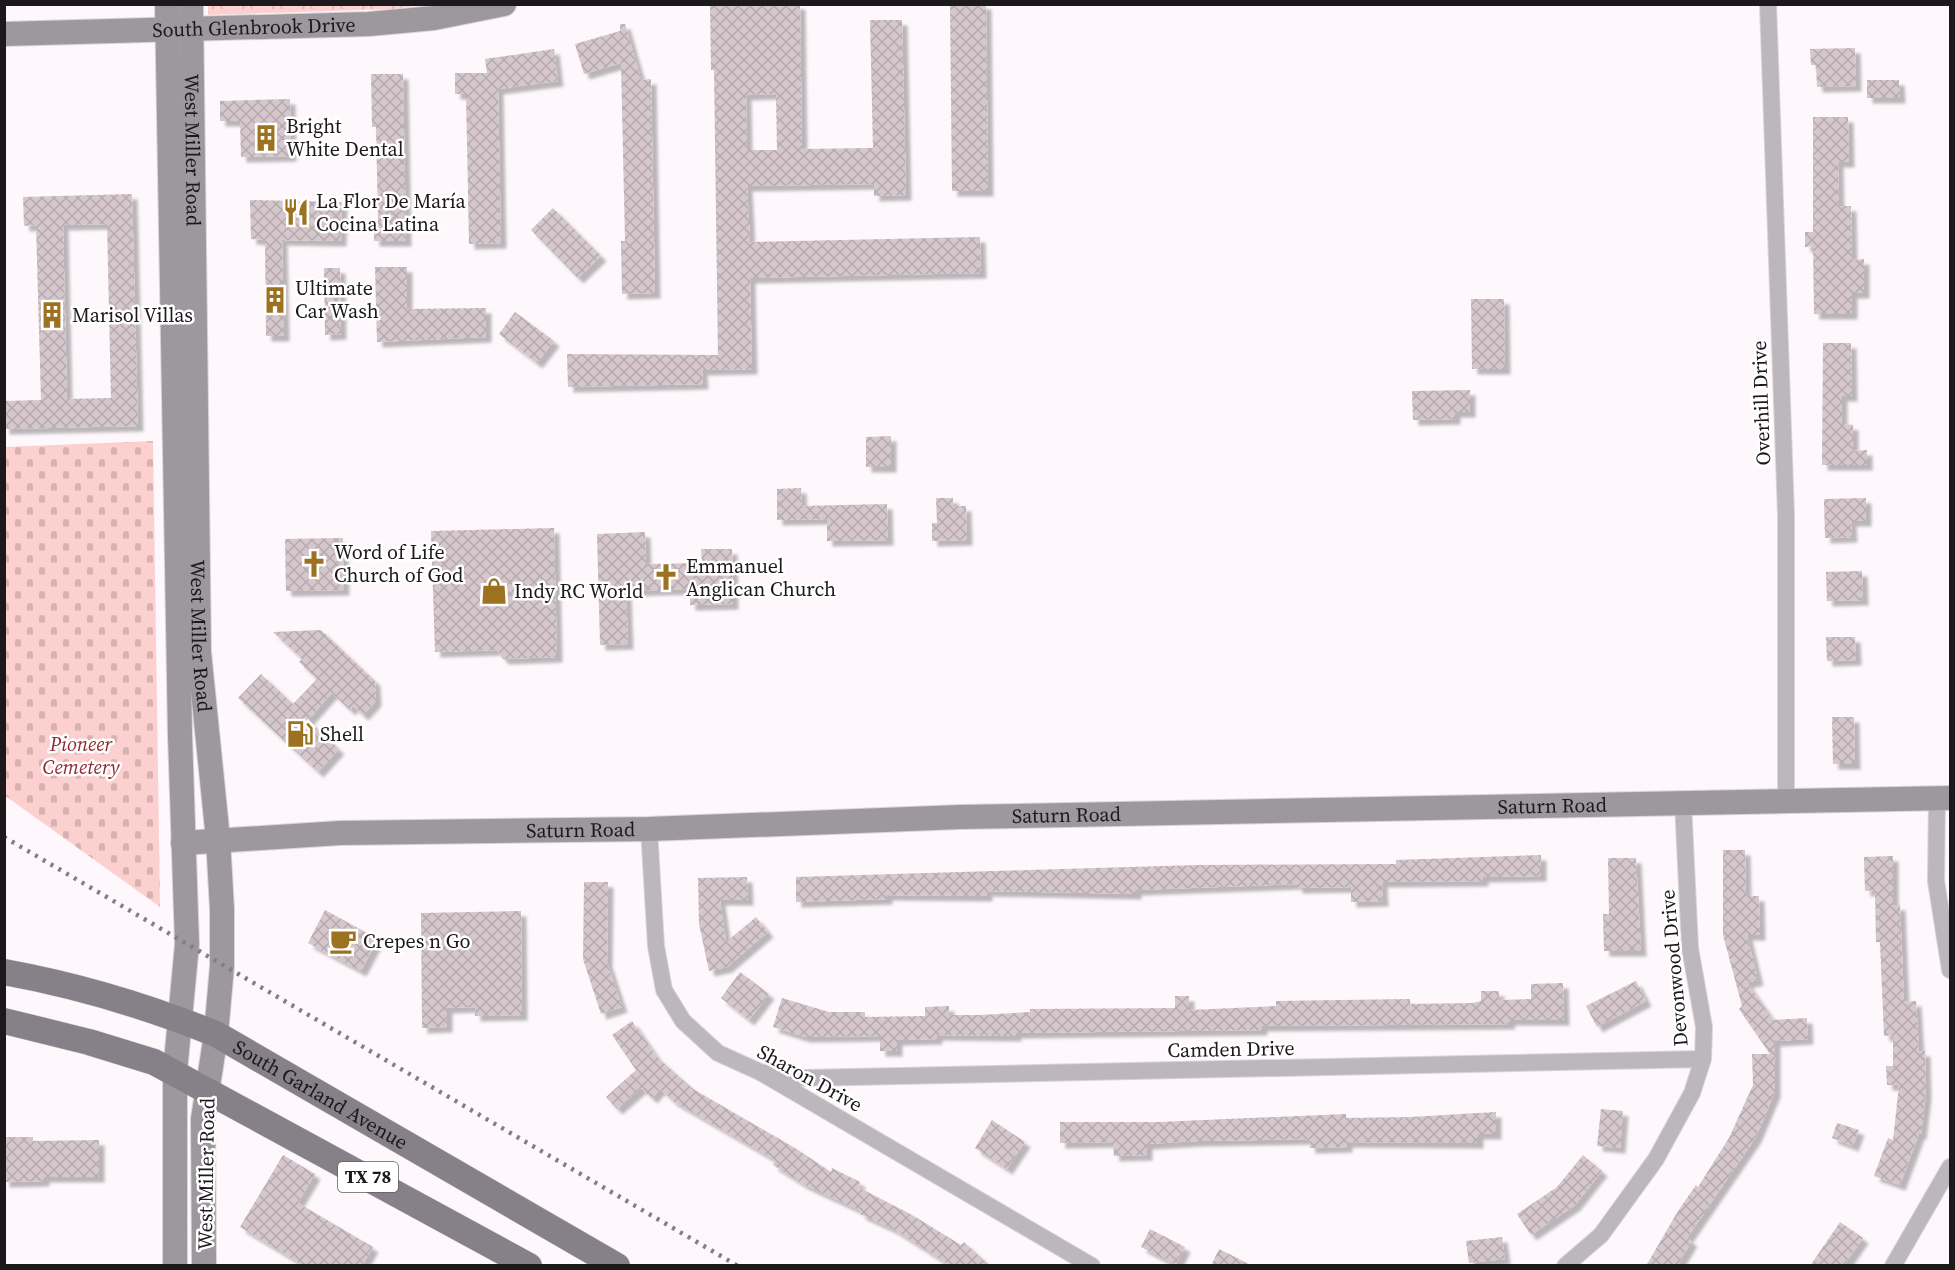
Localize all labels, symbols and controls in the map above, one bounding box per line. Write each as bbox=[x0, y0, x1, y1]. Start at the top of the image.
street label: South Glenbrook Drive bbox=[152, 10, 356, 44]
street label: West Miller Road bbox=[178, 74, 208, 227]
place label: Bright White Dental bbox=[286, 112, 404, 163]
building icon: Bright White Dental bbox=[251, 123, 281, 153]
place label: La Flor De María Cocina Latina bbox=[316, 187, 467, 238]
restaurant icon: La Flor De María Cocina Latina bbox=[281, 197, 311, 227]
place label: Ultimate Car Wash bbox=[295, 274, 379, 325]
building icon: Ultimate Car Wash bbox=[260, 285, 290, 315]
building icon: Marisol Villas bbox=[37, 300, 67, 330]
place label: Marisol Villas bbox=[72, 301, 193, 329]
street label: Overhill Drive bbox=[1745, 340, 1777, 466]
place label: Word of Life Church of God bbox=[334, 538, 464, 589]
church icon: Word of Life Church of God bbox=[299, 549, 329, 579]
place label: Emmanuel Anglican Church bbox=[686, 552, 836, 603]
street label: West Miller Road bbox=[184, 560, 219, 714]
church icon: Emmanuel Anglican Church bbox=[651, 562, 681, 592]
shop icon: Indy RC World bbox=[479, 576, 509, 606]
place label: Indy RC World bbox=[514, 577, 644, 605]
fuel station icon: Shell bbox=[285, 719, 315, 749]
place label: Shell bbox=[320, 720, 364, 748]
park label: Pioneer Cemetery bbox=[43, 730, 120, 781]
street label: Saturn Road bbox=[1497, 791, 1608, 821]
street label: Saturn Road bbox=[1012, 800, 1122, 830]
street label: Saturn Road bbox=[526, 815, 636, 845]
street label: Devonwood Drive bbox=[1653, 888, 1695, 1048]
cafe icon: Crepes n Go bbox=[328, 926, 358, 956]
place label: Crepes n Go bbox=[363, 927, 470, 955]
street label: South Garland Avenue bbox=[228, 1033, 413, 1156]
street label: Camden Drive bbox=[1167, 1034, 1295, 1064]
street label: Sharon Drive bbox=[752, 1038, 868, 1118]
street label: West Miller Road bbox=[191, 1097, 221, 1250]
road number: TX 78 bbox=[338, 1162, 398, 1192]

